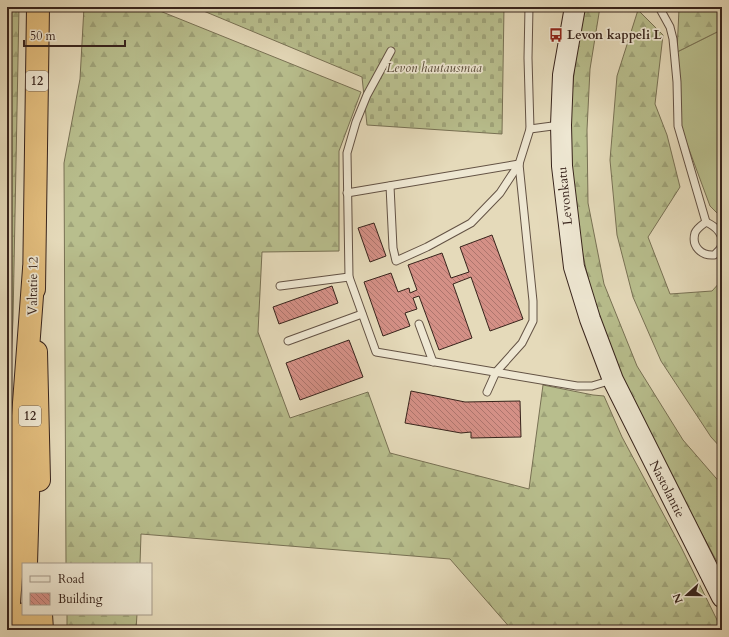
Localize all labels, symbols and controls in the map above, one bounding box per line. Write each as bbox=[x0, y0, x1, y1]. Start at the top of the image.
scale bar bbox=[24, 22, 125, 48]
place label: Levon kappeli L bbox=[567, 26, 663, 44]
bus stop icon: Levon kappeli L bbox=[548, 27, 564, 43]
text: 50 m bbox=[30, 28, 57, 44]
park label: Levon hautausmaa bbox=[386, 59, 482, 77]
road number: 12 bbox=[26, 71, 48, 91]
street label: Levonkatu bbox=[553, 166, 577, 226]
street label: Valtatie 12 bbox=[23, 256, 43, 315]
road number: 12 bbox=[19, 406, 41, 426]
street label: Nastolantie bbox=[645, 457, 689, 521]
legend bbox=[22, 563, 152, 615]
text: Road bbox=[58, 571, 85, 587]
north arrow bbox=[667, 575, 707, 615]
text: Building bbox=[58, 591, 103, 607]
text: N bbox=[669, 591, 687, 606]

